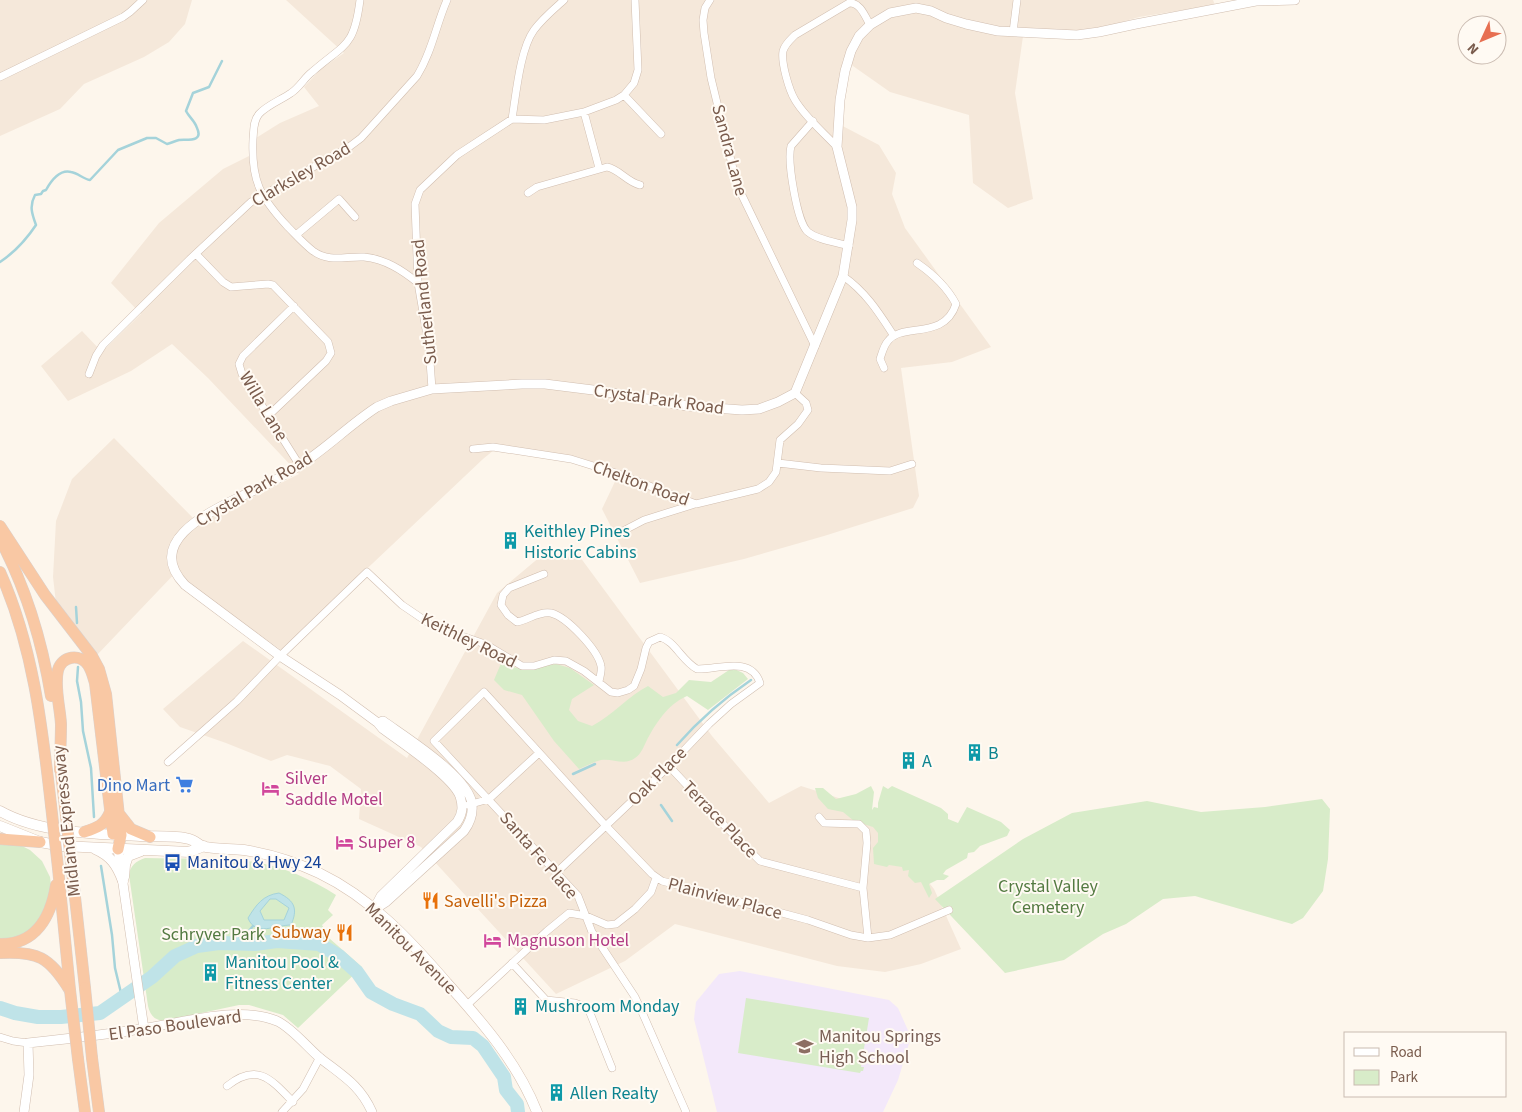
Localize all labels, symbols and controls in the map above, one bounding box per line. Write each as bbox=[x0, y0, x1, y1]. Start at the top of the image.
north arrow bbox=[1457, 15, 1507, 65]
text: N bbox=[1463, 38, 1484, 59]
street label: Sandra Lane bbox=[705, 102, 754, 199]
street label: Clarksley Road bbox=[247, 136, 356, 213]
street label: Sutherland Road bbox=[405, 238, 444, 366]
street label: Willa Lane bbox=[233, 367, 294, 446]
street label: Crystal Park Road bbox=[592, 378, 726, 421]
street label: Crystal Park Road bbox=[191, 446, 317, 533]
street label: Chelton Road bbox=[589, 454, 693, 513]
place label: Keithley Pines Historic Cabins bbox=[524, 519, 637, 565]
building icon: Keithley Pines Historic Cabins bbox=[500, 531, 520, 551]
street label: Keithley Road bbox=[417, 606, 521, 674]
street label: Oak Place bbox=[622, 741, 692, 811]
place label: B bbox=[988, 741, 999, 766]
building icon: B bbox=[964, 743, 984, 763]
street label: Midland Expressway bbox=[46, 744, 87, 898]
place label: A bbox=[922, 749, 932, 774]
building icon: A bbox=[898, 751, 918, 771]
place label: Silver Saddle Motel bbox=[285, 766, 383, 812]
place label: Dino Mart bbox=[97, 773, 170, 798]
supermarket icon: Dino Mart bbox=[174, 775, 194, 795]
street label: Terrace Place bbox=[676, 775, 763, 864]
hotel icon: Silver Saddle Motel bbox=[261, 778, 281, 798]
street label: Santa Fe Place bbox=[494, 806, 584, 905]
place label: Super 8 bbox=[358, 830, 415, 855]
hotel icon: Super 8 bbox=[334, 832, 354, 852]
place label: Manitou & Hwy 24 bbox=[187, 850, 322, 875]
bus stop icon: Manitou & Hwy 24 bbox=[163, 852, 183, 872]
street label: Plainview Place bbox=[665, 871, 785, 926]
park label: Crystal Valley Cemetery bbox=[998, 874, 1099, 920]
place label: Savelli's Pizza bbox=[444, 889, 547, 914]
restaurant icon: Savelli's Pizza bbox=[420, 891, 440, 911]
street label: Manitou Avenue bbox=[359, 897, 462, 1000]
place label: Subway bbox=[271, 920, 332, 945]
park label: Schryver Park bbox=[161, 922, 265, 947]
restaurant icon: Subway bbox=[335, 922, 355, 942]
place label: Magnuson Hotel bbox=[507, 928, 629, 953]
hotel icon: Magnuson Hotel bbox=[483, 930, 503, 950]
place label: Manitou Pool & Fitness Center bbox=[225, 950, 339, 996]
building icon: Manitou Pool & Fitness Center bbox=[201, 962, 221, 982]
place label: Mushroom Monday bbox=[535, 994, 680, 1019]
building icon: Mushroom Monday bbox=[511, 996, 531, 1016]
street label: El Paso Boulevard bbox=[107, 1004, 243, 1047]
place label: Manitou Springs High School bbox=[819, 1024, 941, 1070]
legend bbox=[1344, 1032, 1507, 1097]
school or university icon: Manitou Springs High School bbox=[795, 1036, 815, 1056]
text: Road bbox=[1390, 1042, 1422, 1063]
text: Park bbox=[1390, 1067, 1419, 1088]
place label: Allen Realty bbox=[570, 1081, 659, 1106]
building icon: Allen Realty bbox=[546, 1083, 566, 1103]

